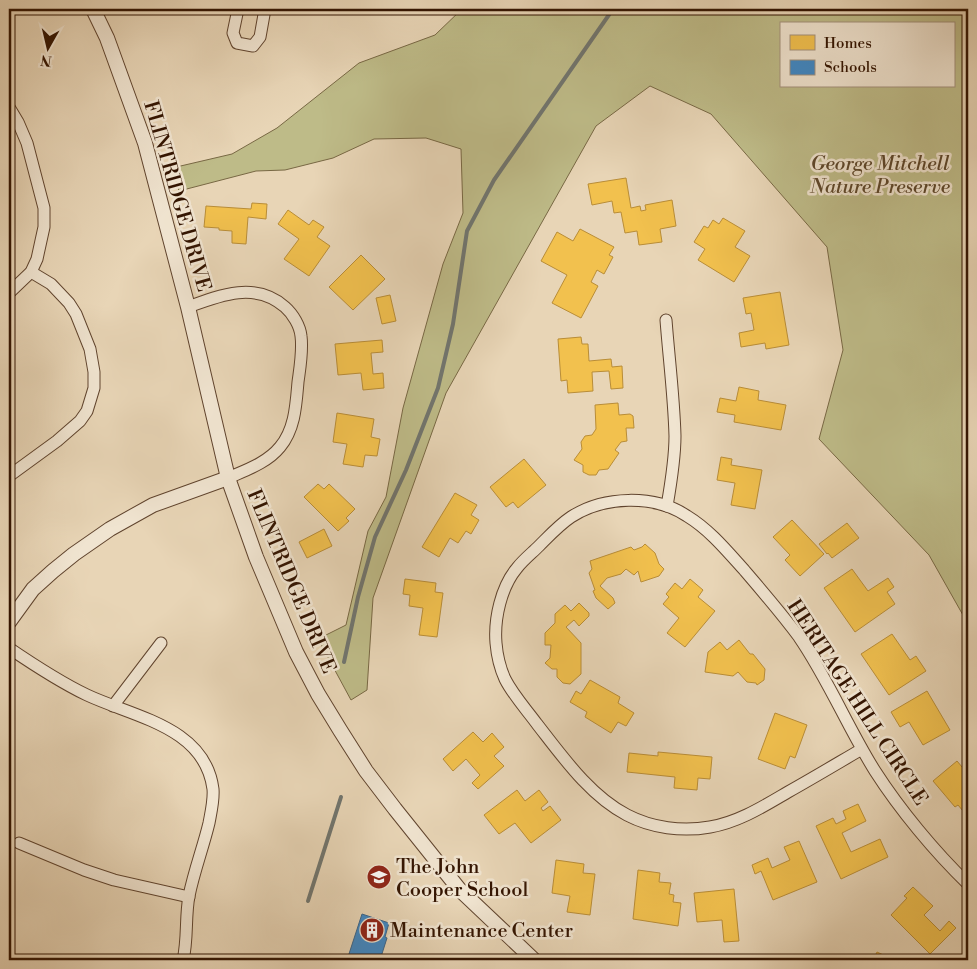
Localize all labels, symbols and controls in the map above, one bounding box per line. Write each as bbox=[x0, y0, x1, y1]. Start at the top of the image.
north arrow bbox=[22, 22, 72, 72]
legend bbox=[780, 22, 954, 88]
text: Homes bbox=[824, 34, 872, 53]
text: N bbox=[40, 50, 53, 70]
text: Schools bbox=[824, 58, 877, 77]
street label: FLINTRIDGE DRIVE bbox=[137, 98, 216, 295]
park label: George Mitchell Nature Preserve bbox=[809, 152, 951, 200]
street label: FLINTRIDGE DRIVE bbox=[241, 486, 341, 677]
street label: HERITAGE HILL CIRCLE bbox=[781, 595, 933, 810]
place label: The John Cooper School bbox=[396, 855, 528, 903]
school or university icon: The John Cooper School bbox=[366, 864, 392, 890]
building icon: Maintenance Center bbox=[359, 917, 385, 943]
place label: Maintenance Center bbox=[390, 919, 573, 944]

